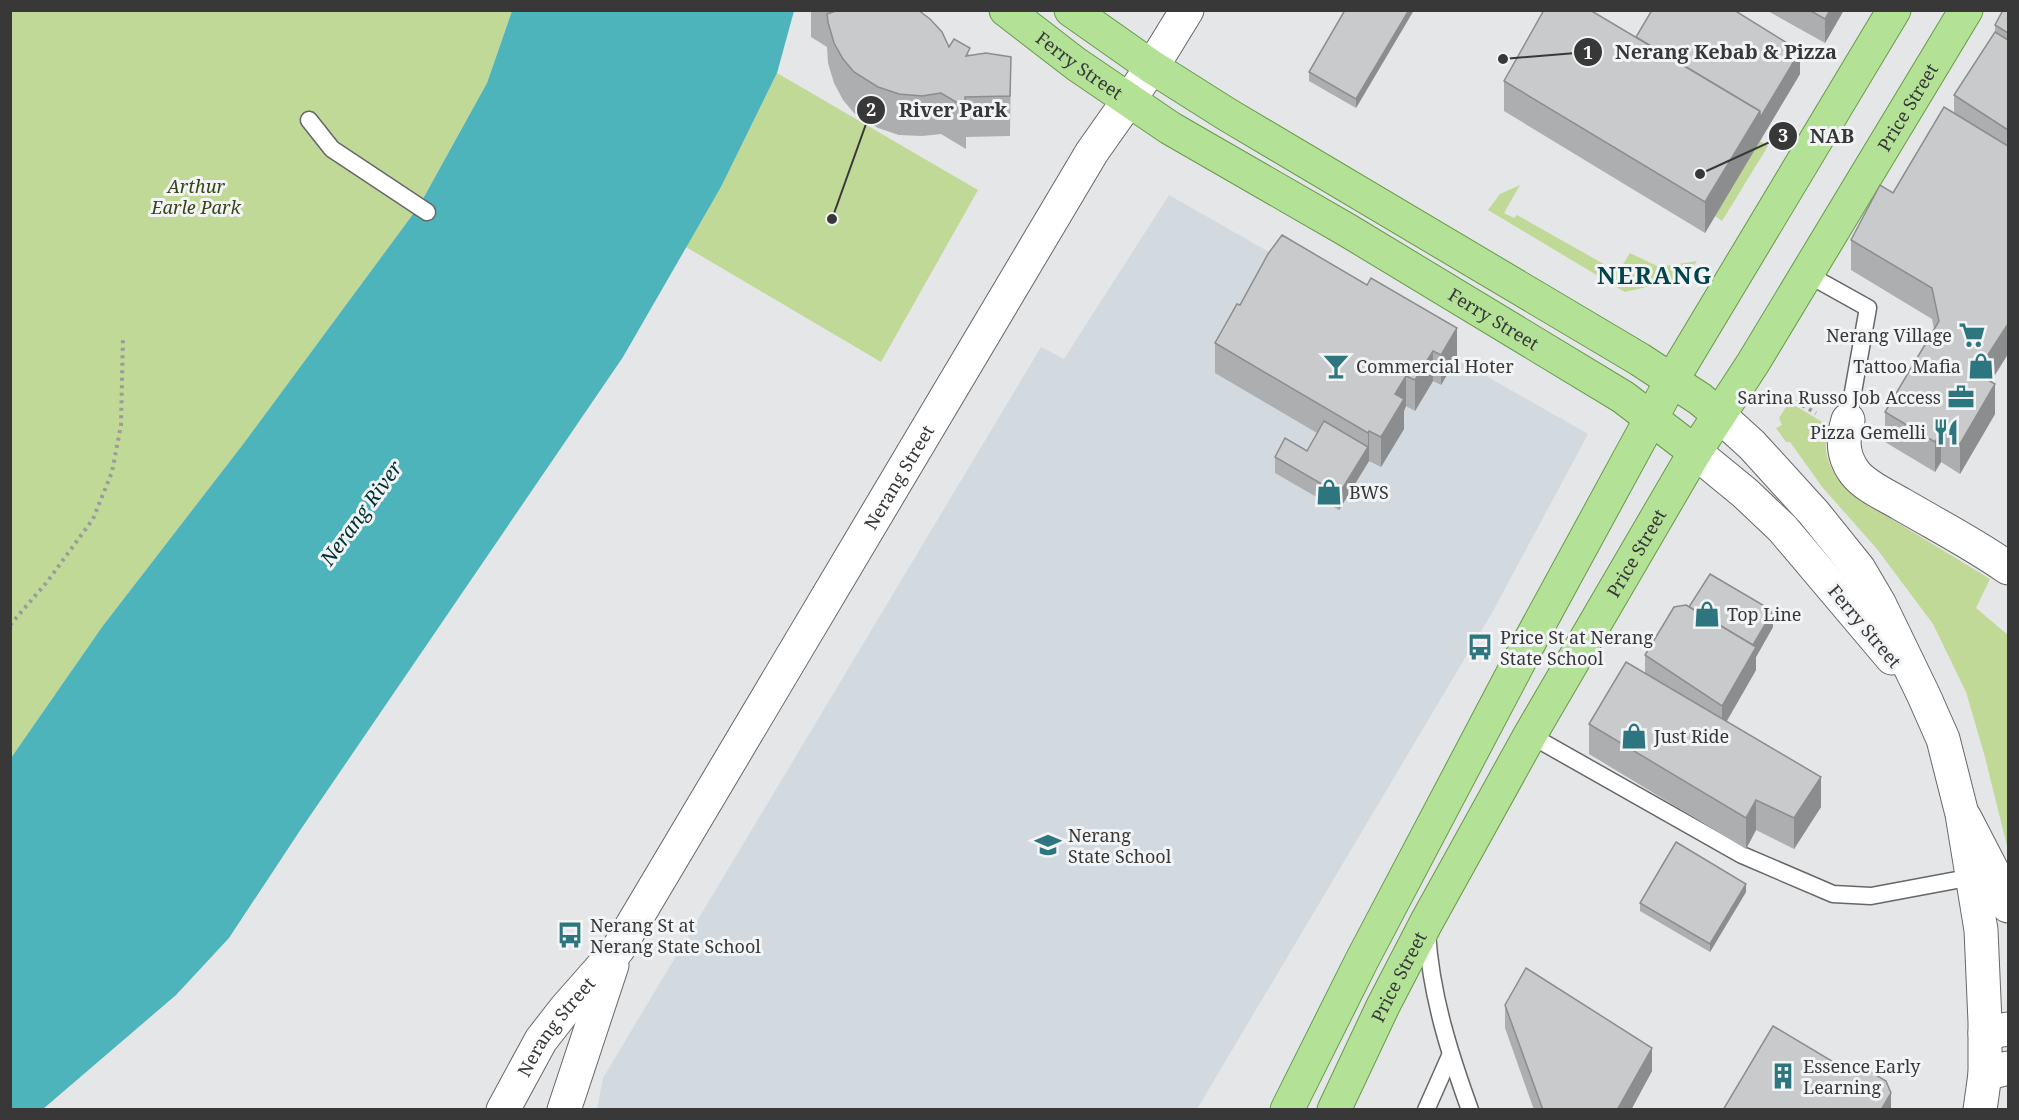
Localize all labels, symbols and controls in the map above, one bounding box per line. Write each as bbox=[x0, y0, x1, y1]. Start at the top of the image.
street label: Ferry Street bbox=[1031, 26, 1128, 105]
callout: Nerang Kebab & Pizza bbox=[1573, 33, 1849, 71]
text: Nerang Kebab & Pizza bbox=[1615, 38, 1837, 65]
text: 1 bbox=[1583, 40, 1593, 64]
street label: Price Street bbox=[1872, 59, 1943, 155]
callout: River Park bbox=[856, 91, 1019, 129]
text: River Park bbox=[899, 96, 1007, 123]
text: 2 bbox=[866, 97, 876, 121]
callout: NAB bbox=[1768, 117, 1866, 155]
text: NAB bbox=[1810, 122, 1854, 149]
text: 3 bbox=[1778, 123, 1788, 147]
park label: Arthur Earle Park bbox=[150, 174, 241, 219]
district label: NERANG bbox=[1597, 258, 1713, 291]
street label: Ferry Street bbox=[1444, 282, 1543, 355]
supermarket icon: Nerang Village bbox=[1957, 320, 1987, 350]
place label: Nerang Village bbox=[1826, 323, 1952, 347]
bar icon: Commercial Hoter bbox=[1321, 351, 1351, 381]
shop icon: Tattoo Mafia bbox=[1966, 351, 1996, 381]
place label: Commercial Hoter bbox=[1356, 354, 1514, 378]
place label: Tattoo Mafia bbox=[1853, 354, 1961, 378]
office icon: Sarina Russo Job Access bbox=[1946, 382, 1976, 412]
place label: Sarina Russo Job Access bbox=[1737, 385, 1941, 409]
restaurant icon: Pizza Gemelli bbox=[1931, 417, 1961, 447]
street label: Nerang Street bbox=[858, 420, 939, 534]
place label: Pizza Gemelli bbox=[1810, 420, 1926, 444]
water label: Nerang River bbox=[313, 455, 409, 572]
shop icon: BWS bbox=[1314, 477, 1344, 507]
place label: BWS bbox=[1349, 480, 1389, 504]
street label: Price Street bbox=[1601, 504, 1671, 602]
street label: Ferry Street bbox=[1823, 579, 1907, 673]
shop icon: Top Line bbox=[1692, 599, 1722, 629]
place label: Top Line bbox=[1727, 602, 1801, 626]
place label: Price St at Nerang State School bbox=[1500, 625, 1653, 670]
bus stop icon: Price St at Nerang State School bbox=[1465, 632, 1495, 662]
shop icon: Just Ride bbox=[1619, 721, 1649, 751]
place label: Just Ride bbox=[1653, 724, 1729, 748]
place label: Nerang State School bbox=[1068, 823, 1172, 868]
school or university icon: Nerang State School bbox=[1033, 830, 1063, 860]
place label: Nerang St at Nerang State School bbox=[590, 913, 761, 958]
bus stop icon: Nerang St at Nerang State School bbox=[555, 920, 585, 950]
street label: Price Street bbox=[1365, 927, 1432, 1026]
street label: Nerang Street bbox=[512, 972, 600, 1081]
place label: Essence Early Learning bbox=[1803, 1054, 1921, 1099]
building icon: Essence Early Learning bbox=[1768, 1061, 1798, 1091]

